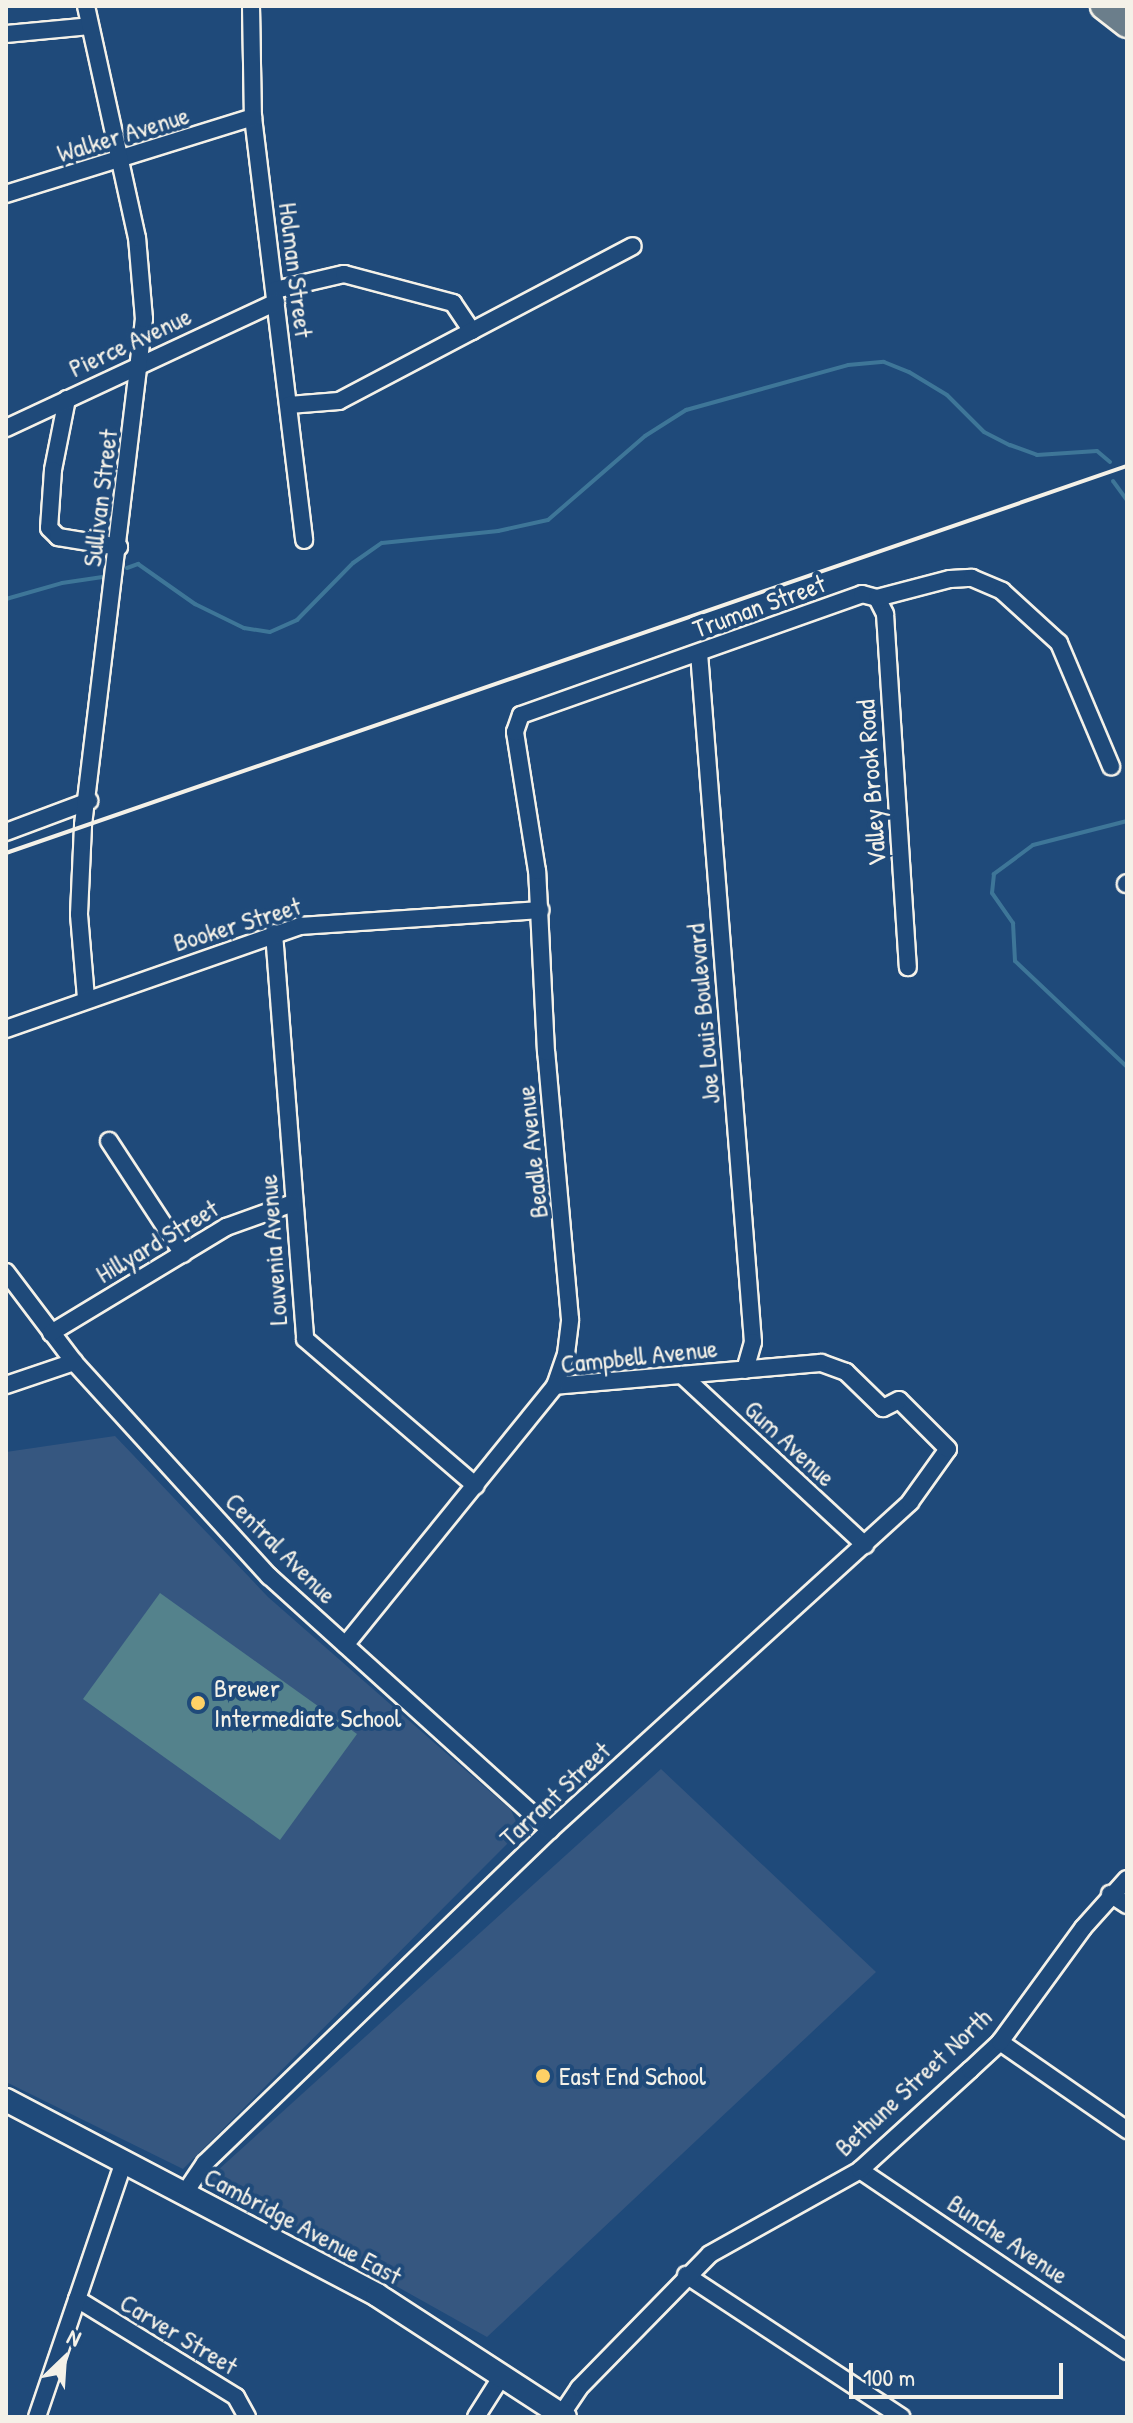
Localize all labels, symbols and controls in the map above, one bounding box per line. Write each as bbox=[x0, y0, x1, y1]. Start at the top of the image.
street label: Walker Avenue bbox=[53, 99, 193, 169]
street label: Holman Street bbox=[272, 201, 320, 339]
street label: Pierce Avenue bbox=[64, 300, 196, 384]
street label: Sullivan Street bbox=[76, 428, 124, 568]
street label: Truman Street bbox=[688, 568, 830, 644]
street label: Valley Brook Road bbox=[850, 699, 892, 867]
street label: Booker Street bbox=[169, 890, 305, 958]
street label: Joe Louis Boulevard bbox=[680, 923, 726, 1105]
street label: Beadle Avenue bbox=[510, 1084, 554, 1220]
street label: Louvenia Avenue bbox=[252, 1174, 294, 1326]
street label: Hillyard Street bbox=[90, 1192, 224, 1290]
street label: Campbell Avenue bbox=[559, 1332, 719, 1380]
street label: Gum Avenue bbox=[738, 1393, 842, 1493]
street label: Central Avenue bbox=[219, 1486, 343, 1610]
place label: Brewer Intermediate School bbox=[214, 1672, 401, 1734]
marker: Brewer Intermediate School bbox=[189, 1694, 207, 1712]
street label: Tarrant Street bbox=[493, 1735, 617, 1853]
street label: Bethune Street North bbox=[828, 2002, 998, 2162]
place label: East End School bbox=[559, 2060, 706, 2092]
marker: East End School bbox=[534, 2067, 552, 2085]
street label: Cambridge Avenue East bbox=[199, 2161, 407, 2291]
street label: Bunche Avenue bbox=[942, 2187, 1074, 2291]
street label: Carver Street bbox=[115, 2287, 243, 2381]
north arrow bbox=[24, 2319, 104, 2399]
text: N bbox=[62, 2321, 86, 2353]
scale bar bbox=[853, 2347, 1067, 2397]
text: 100 m bbox=[863, 2361, 915, 2393]

